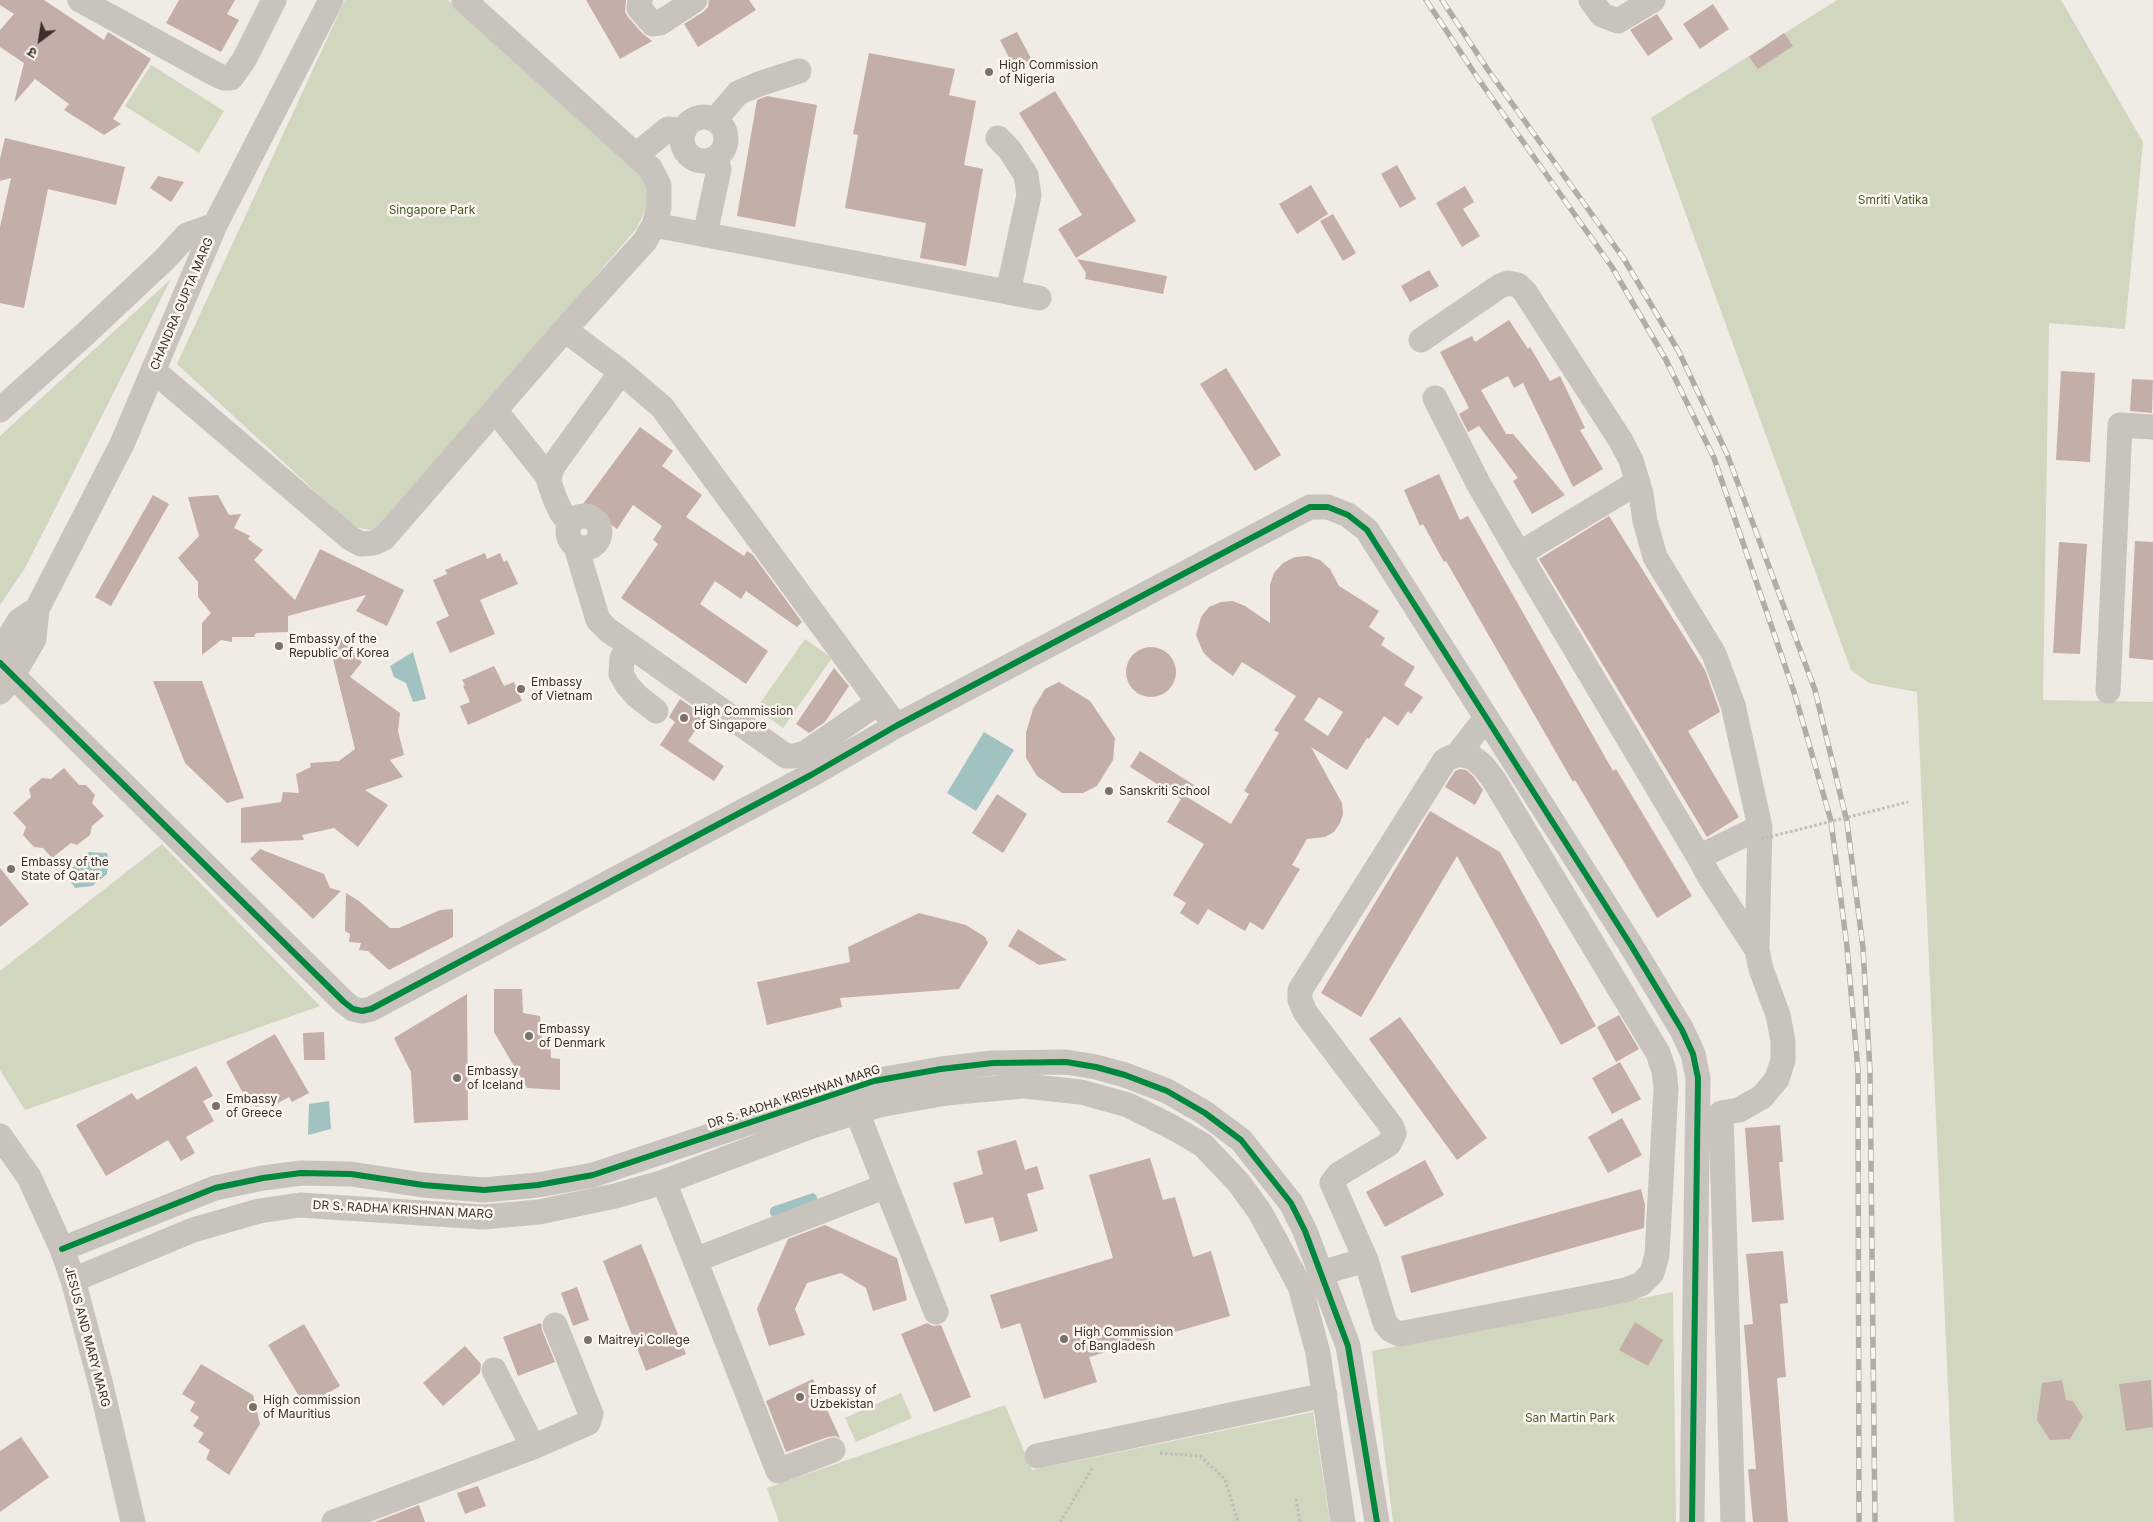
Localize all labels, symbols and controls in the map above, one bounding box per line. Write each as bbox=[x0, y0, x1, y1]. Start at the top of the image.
north arrow bbox=[15, 15, 65, 65]
text: उ bbox=[24, 44, 40, 63]
place label: High Commission of Nigeria bbox=[999, 58, 1098, 86]
marker: High Commission of Nigeria bbox=[983, 66, 995, 78]
park label: Smriti Vatika bbox=[1858, 193, 1928, 207]
park label: Singapore Park bbox=[389, 203, 475, 217]
street label: CHANDRA GUPTA MARG bbox=[147, 235, 217, 373]
place label: Embassy of the Republic of Korea bbox=[289, 632, 389, 660]
marker: Embassy of the Republic of Korea bbox=[273, 640, 285, 652]
place label: Embassy of Vietnam bbox=[531, 675, 592, 703]
marker: Embassy of Vietnam bbox=[515, 683, 527, 695]
place label: High Commission of Singapore bbox=[694, 704, 793, 732]
marker: High Commission of Singapore bbox=[678, 712, 690, 724]
place label: Sanskriti School bbox=[1119, 784, 1210, 798]
marker: Sanskriti School bbox=[1103, 785, 1115, 797]
place label: Embassy of the State of Qatar bbox=[21, 855, 109, 883]
marker: Embassy of the State of Qatar bbox=[5, 863, 17, 875]
place label: Embassy of Denmark bbox=[539, 1022, 605, 1050]
marker: Embassy of Denmark bbox=[523, 1030, 535, 1042]
street label: DR S. RADHA KRISHNAN MARG bbox=[706, 1062, 882, 1132]
place label: Embassy of Iceland bbox=[467, 1064, 523, 1092]
marker: Embassy of Iceland bbox=[451, 1072, 463, 1084]
place label: Embassy of Greece bbox=[226, 1092, 282, 1120]
marker: Embassy of Greece bbox=[210, 1100, 222, 1112]
street label: DR S. RADHA KRISHNAN MARG bbox=[312, 1198, 494, 1222]
street label: JESUS AND MARY MARG bbox=[61, 1265, 113, 1409]
place label: High Commission of Bangladesh bbox=[1074, 1325, 1173, 1353]
place label: Maitreyi College bbox=[598, 1333, 690, 1347]
marker: High Commission of Bangladesh bbox=[1058, 1333, 1070, 1345]
marker: Maitreyi College bbox=[582, 1334, 594, 1346]
place label: Embassy of Uzbekistan bbox=[810, 1383, 876, 1411]
marker: Embassy of Uzbekistan bbox=[794, 1391, 806, 1403]
place label: High commission of Mauritius bbox=[263, 1393, 360, 1421]
marker: High commission of Mauritius bbox=[247, 1401, 259, 1413]
park label: San Martin Park bbox=[1525, 1411, 1615, 1425]

